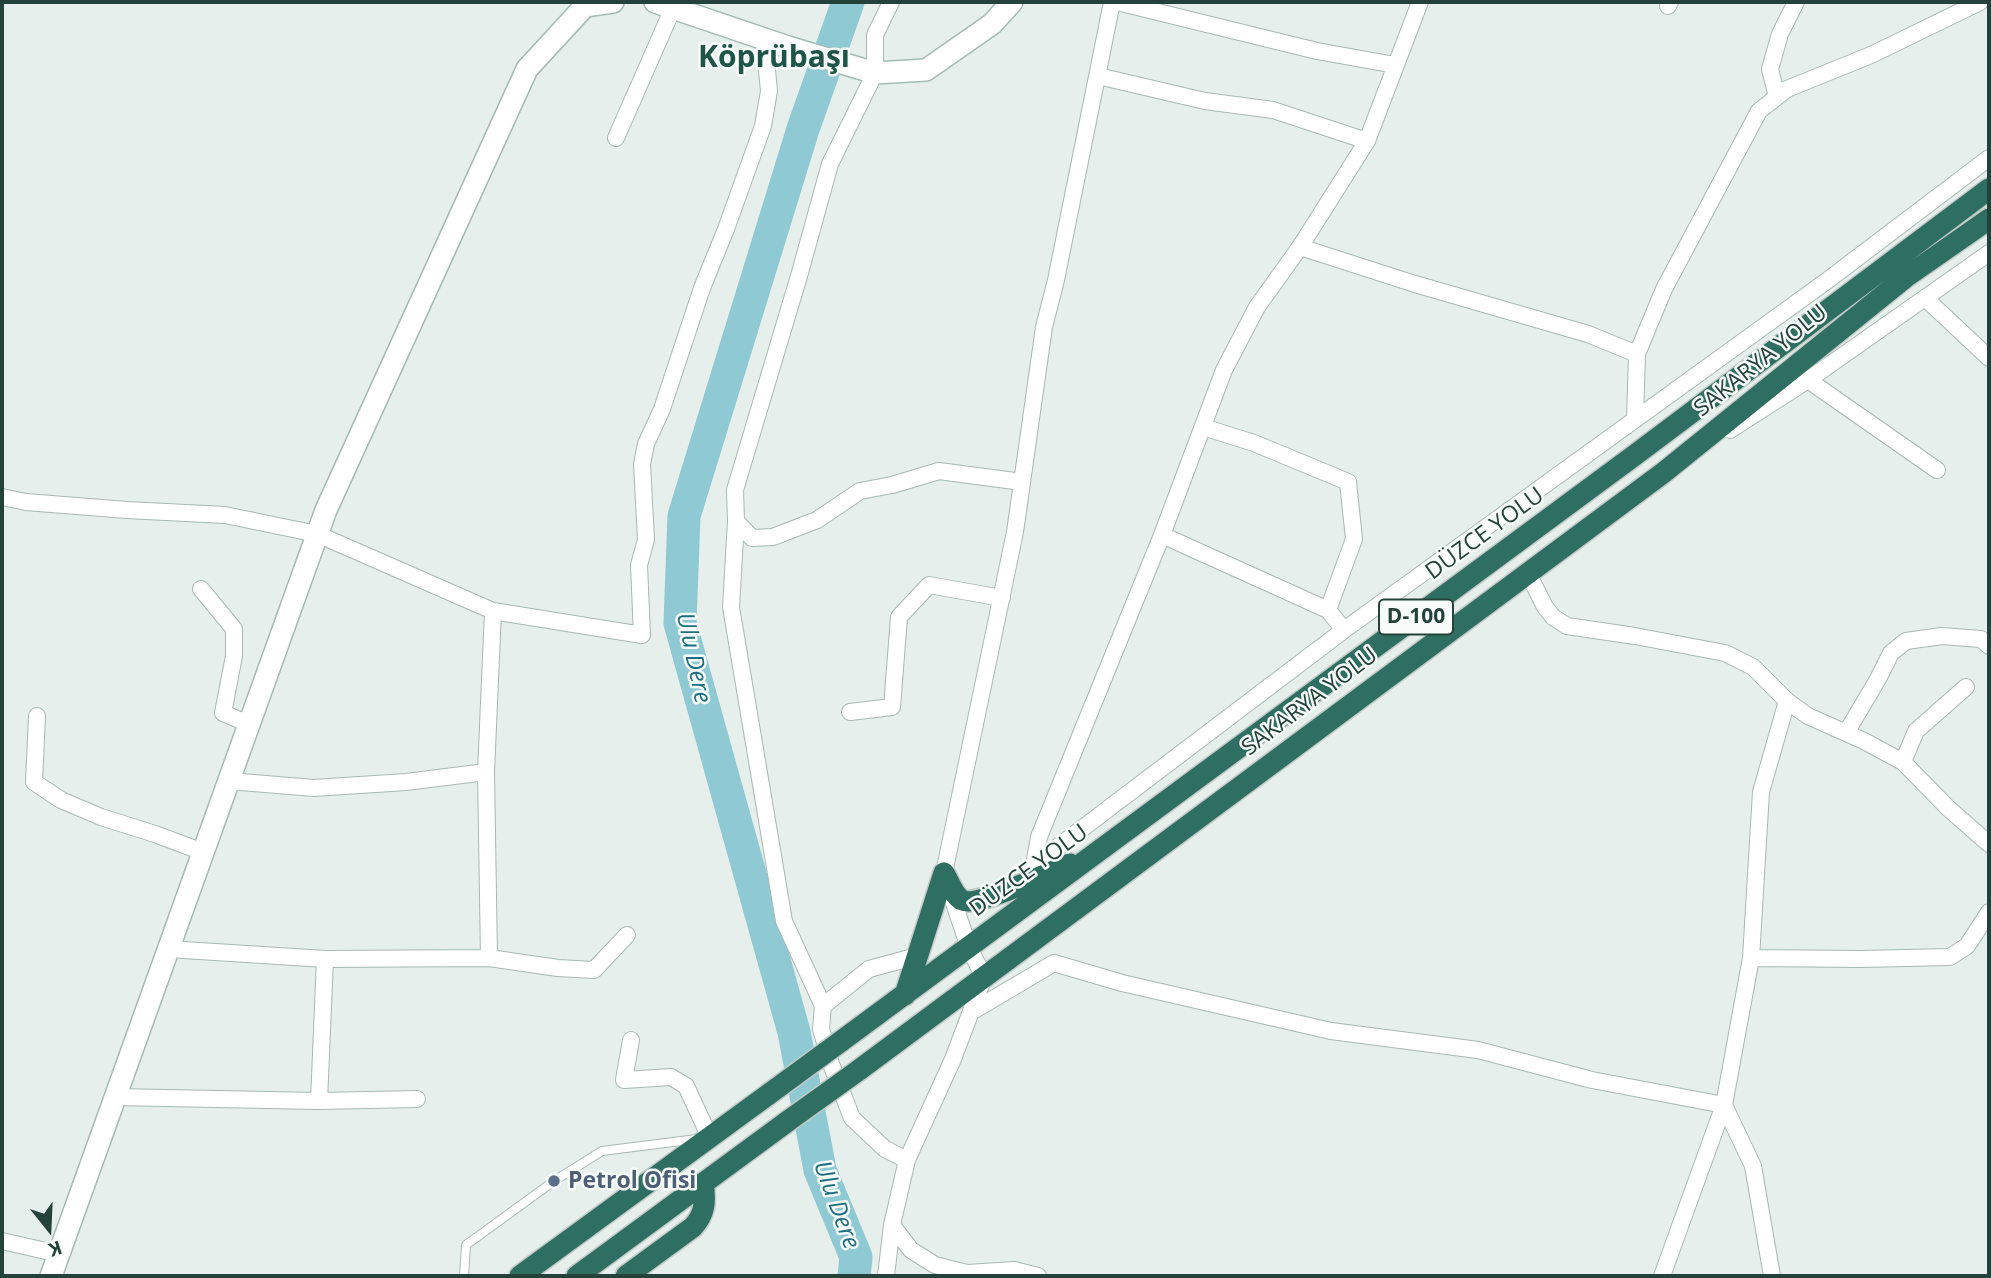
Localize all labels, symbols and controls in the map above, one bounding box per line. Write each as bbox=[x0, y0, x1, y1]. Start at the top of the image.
district label: Köprübaşı bbox=[698, 40, 850, 76]
street label: SAKARYA YOLU bbox=[1689, 299, 1833, 423]
street label: DÜZCE YOLU bbox=[1421, 482, 1549, 586]
road number: D-100 bbox=[1379, 600, 1453, 634]
water label: Ulu Dere bbox=[669, 610, 717, 706]
street label: SAKARYA YOLU bbox=[1237, 642, 1383, 762]
street label: DÜZCE YOLU bbox=[965, 819, 1093, 923]
water label: Ulu Dere bbox=[807, 1157, 865, 1253]
place label: Petrol Ofisi bbox=[568, 1167, 696, 1195]
marker: Petrol Ofisi bbox=[546, 1173, 562, 1189]
north arrow bbox=[14, 1194, 84, 1264]
text: K bbox=[45, 1235, 66, 1263]

